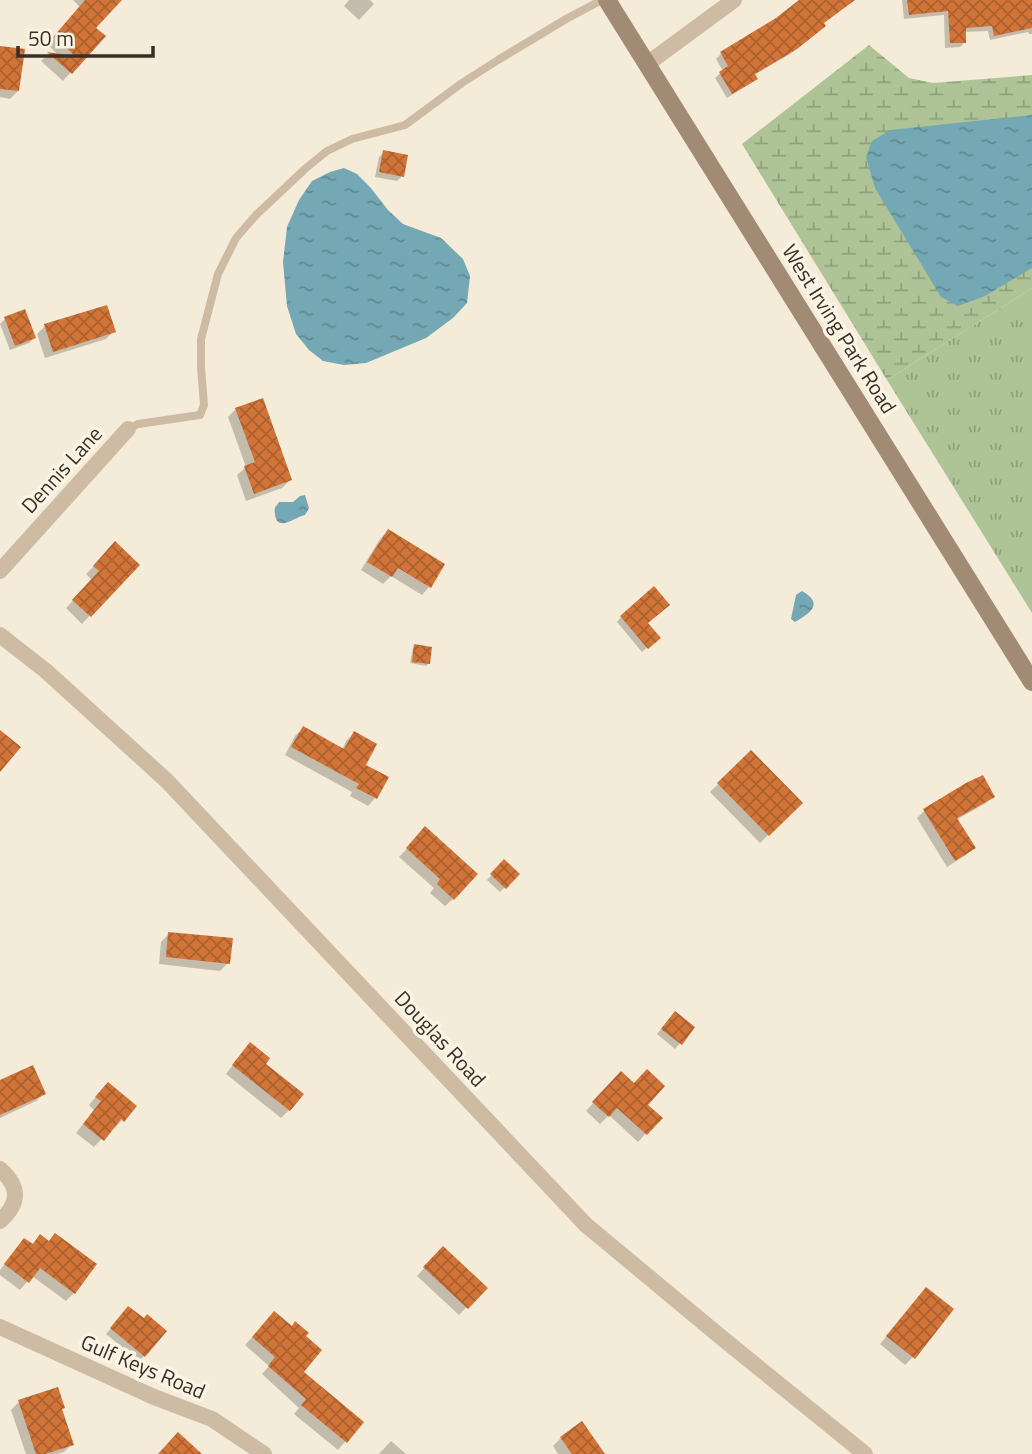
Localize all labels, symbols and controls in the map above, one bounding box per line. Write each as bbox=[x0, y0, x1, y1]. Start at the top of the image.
scale bar bbox=[18, 14, 152, 58]
text: 50 m bbox=[28, 22, 74, 54]
street label: West Irving Park Road bbox=[775, 237, 905, 419]
street label: Dennis Lane bbox=[13, 418, 109, 520]
street label: Douglas Road bbox=[387, 983, 494, 1094]
street label: Gulf Keys Road bbox=[76, 1325, 211, 1407]

